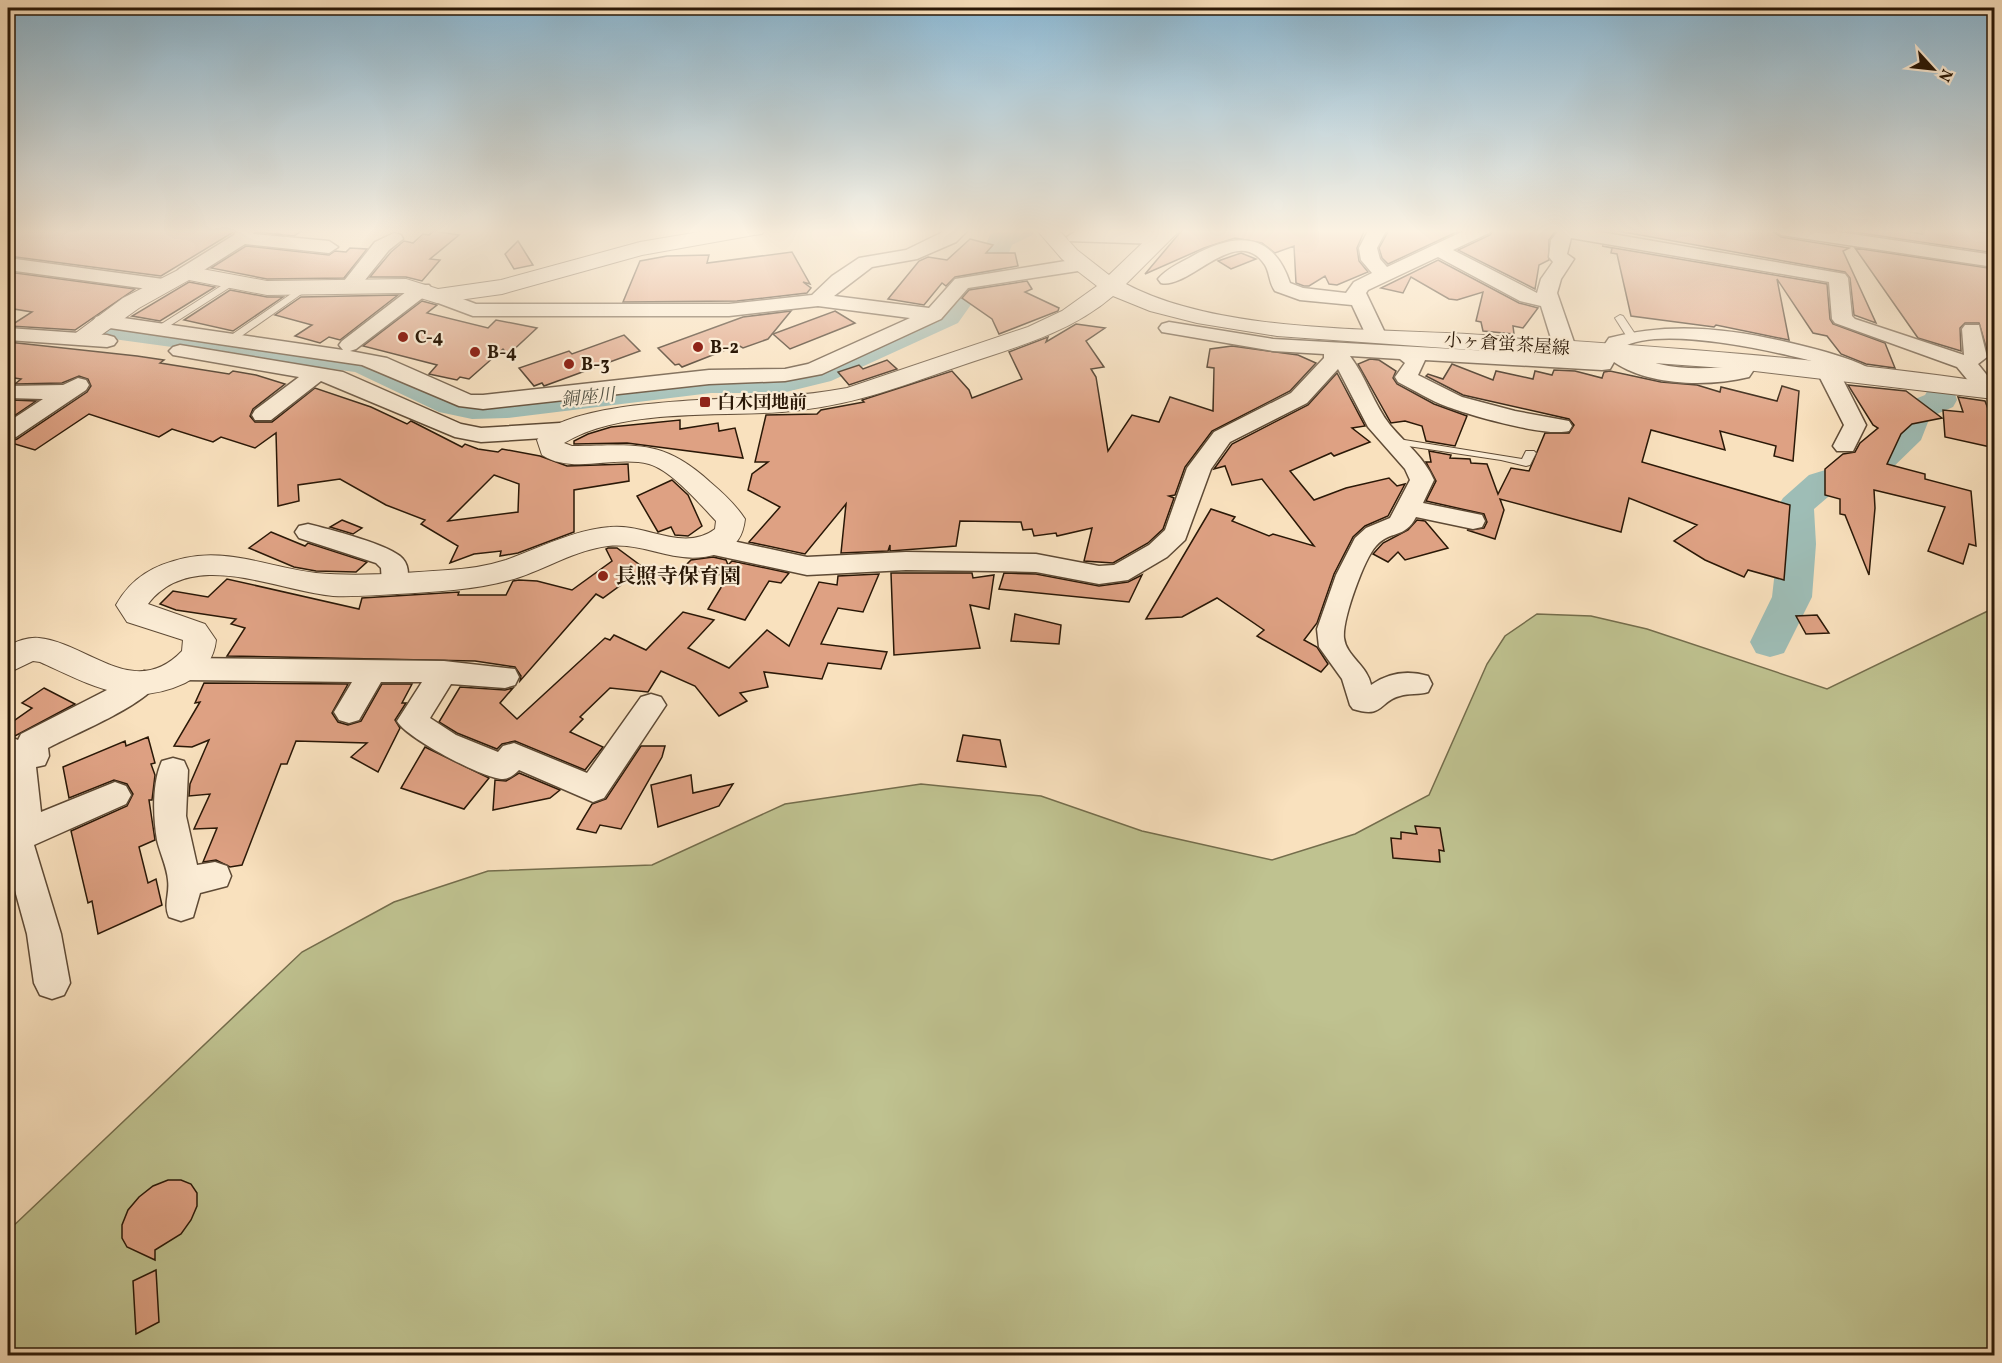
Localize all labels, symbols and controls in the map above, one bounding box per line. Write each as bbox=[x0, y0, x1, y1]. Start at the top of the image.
north arrow bbox=[1903, 39, 1963, 99]
text: N bbox=[1932, 65, 1957, 85]
place label: C-4 bbox=[415, 326, 443, 351]
street label: 小ヶ倉蛍茶屋線 bbox=[1443, 329, 1571, 362]
marker: C-4 bbox=[396, 330, 410, 344]
place label: B-2 bbox=[710, 336, 739, 361]
marker: B-2 bbox=[691, 340, 705, 354]
place label: B-4 bbox=[487, 341, 517, 366]
marker: B-4 bbox=[468, 345, 482, 359]
place label: B-3 bbox=[581, 353, 610, 378]
marker: B-3 bbox=[562, 357, 576, 371]
water label: 銅座川 bbox=[560, 383, 618, 414]
place label: 白木団地前 bbox=[717, 391, 807, 416]
marker: 白木団地前 bbox=[698, 395, 712, 409]
place label: 長照寺保育園 bbox=[615, 563, 741, 592]
marker: 長照寺保育園 bbox=[596, 569, 610, 583]

